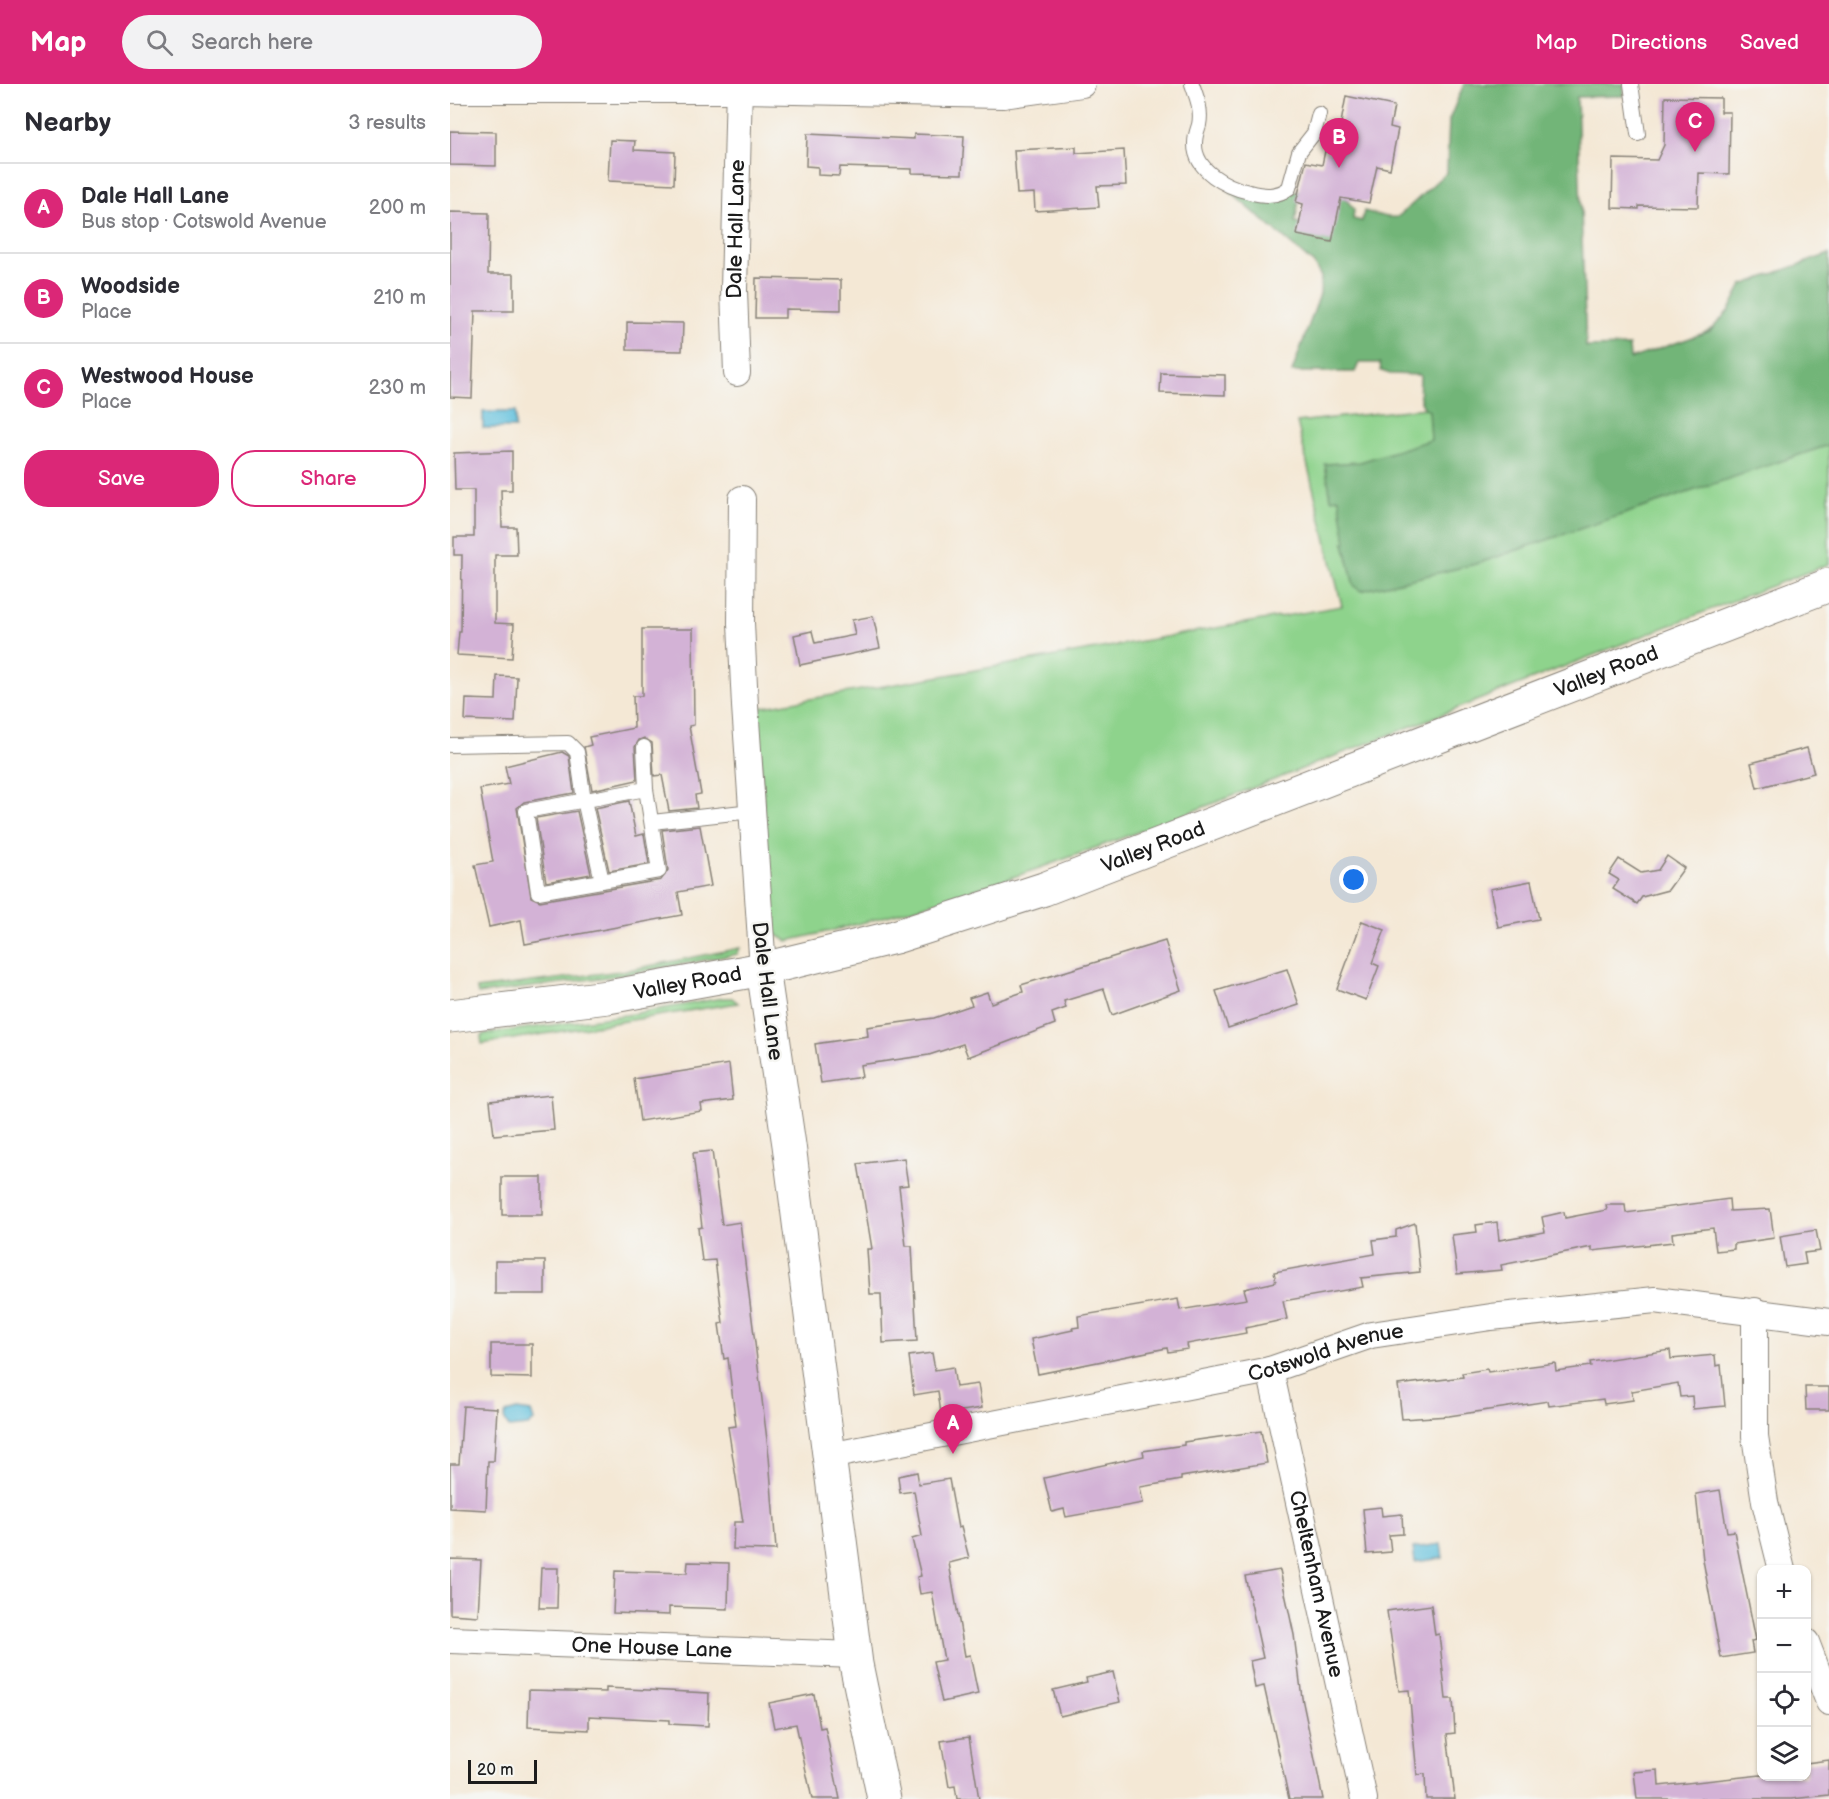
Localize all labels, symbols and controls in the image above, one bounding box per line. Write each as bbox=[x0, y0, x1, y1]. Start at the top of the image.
search box bbox=[122, 15, 542, 69]
text: Map bbox=[30, 26, 86, 59]
icon: search bbox=[143, 26, 176, 59]
text: Search here bbox=[191, 29, 313, 56]
text: Map bbox=[1535, 30, 1578, 55]
text: Directions bbox=[1611, 30, 1707, 55]
text: Saved bbox=[1740, 30, 1799, 55]
pin: C bbox=[1676, 103, 1714, 152]
text: Nearby bbox=[24, 108, 111, 139]
text: 3 results bbox=[348, 111, 426, 135]
pin: B bbox=[1320, 118, 1358, 168]
street label: Dale Hall Lane bbox=[722, 159, 750, 299]
text: Dale Hall Lane bbox=[81, 183, 229, 210]
text: A bbox=[37, 196, 50, 220]
text: 200 m bbox=[369, 196, 426, 220]
text: Bus stop · Cotswold Avenue bbox=[81, 210, 327, 234]
text: Woodside bbox=[81, 273, 180, 300]
text: B bbox=[36, 286, 51, 310]
text: 210 m bbox=[373, 286, 426, 310]
text: Place bbox=[81, 300, 132, 324]
text: Westwood House bbox=[81, 363, 254, 390]
text: C bbox=[36, 376, 51, 400]
text: 230 m bbox=[369, 376, 426, 400]
text: Place bbox=[81, 390, 132, 414]
button: Save bbox=[24, 450, 219, 507]
button: Share bbox=[231, 450, 426, 507]
street label: Valley Road bbox=[1551, 640, 1662, 703]
street label: Valley Road bbox=[1098, 816, 1209, 879]
your location bbox=[1339, 865, 1368, 894]
street label: Dale Hall Lane bbox=[747, 920, 788, 1062]
street label: Valley Road bbox=[632, 961, 744, 1005]
street label: Cotswold Avenue bbox=[1246, 1318, 1405, 1387]
pin: A bbox=[934, 1404, 972, 1454]
street label: Cheltenham Avenue bbox=[1284, 1488, 1349, 1680]
map controls bbox=[1757, 1565, 1811, 1781]
button: + bbox=[1757, 1565, 1811, 1619]
button: − bbox=[1757, 1619, 1811, 1673]
street label: One House Lane bbox=[571, 1633, 733, 1663]
button: locate bbox=[1757, 1673, 1811, 1727]
button: layers bbox=[1757, 1727, 1811, 1781]
scale bar bbox=[468, 1757, 537, 1784]
text: 20 m bbox=[477, 1761, 513, 1780]

